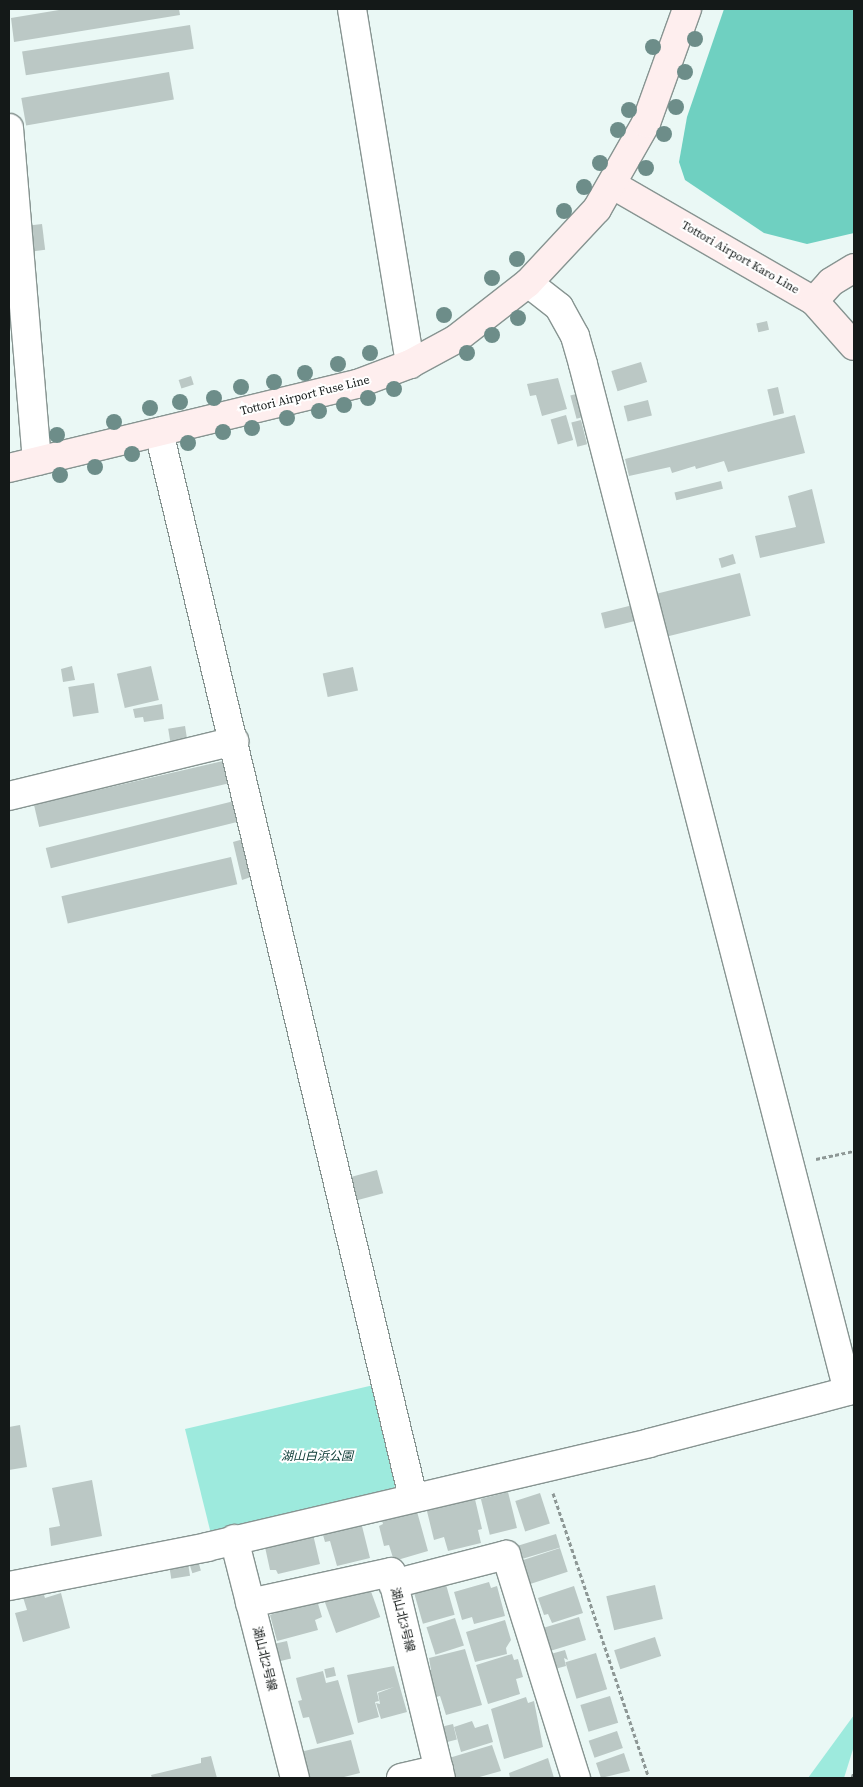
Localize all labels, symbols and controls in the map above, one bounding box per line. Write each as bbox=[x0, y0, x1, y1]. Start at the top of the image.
street label: Tottori Airport Karo Line bbox=[679, 218, 801, 298]
street label: Tottori Airport Fuse Line bbox=[239, 373, 371, 419]
park label: 湖山白浜公園 bbox=[281, 1450, 353, 1464]
street label: 湖山北3号線 bbox=[387, 1586, 417, 1654]
street label: 湖山北2号線 bbox=[249, 1625, 279, 1693]

